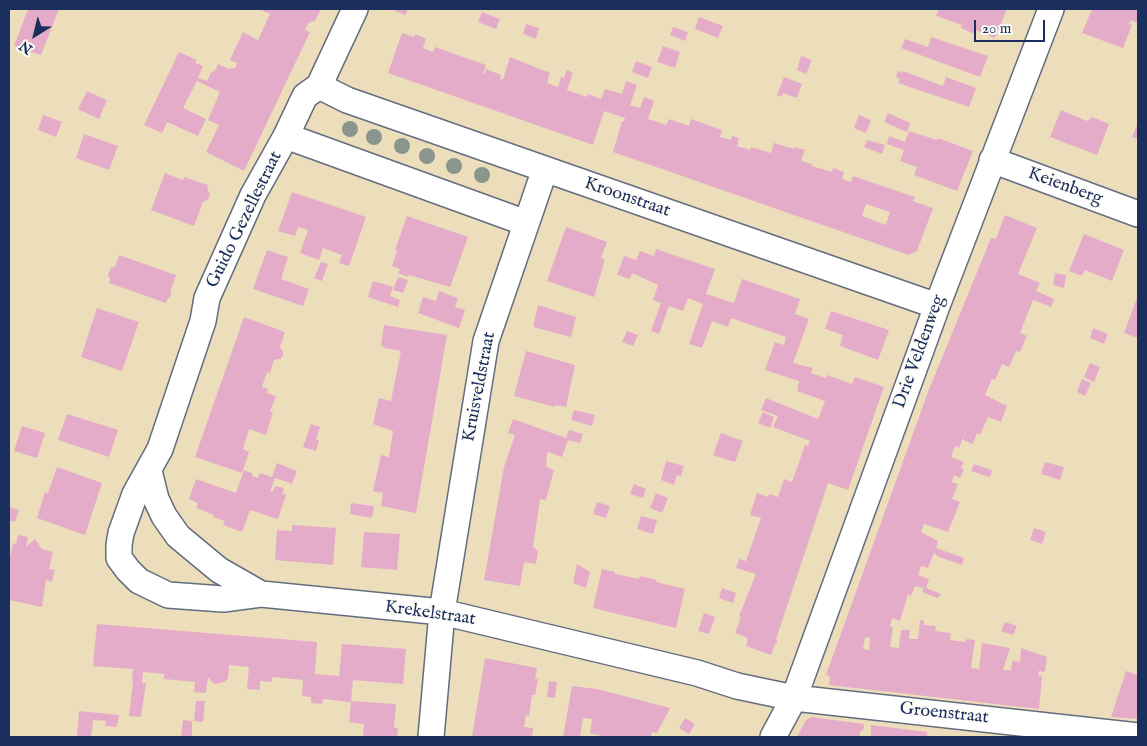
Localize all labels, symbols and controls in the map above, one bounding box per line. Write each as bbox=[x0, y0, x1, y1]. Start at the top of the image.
north arrow bbox=[10, 10, 60, 60]
scale bar bbox=[977, 10, 1048, 42]
text: 20 m bbox=[982, 19, 1011, 38]
text: N bbox=[16, 36, 36, 58]
street label: Guido Gezellestraat bbox=[202, 148, 288, 292]
street label: Keienberg bbox=[1025, 164, 1105, 210]
street label: Kroonstraat bbox=[581, 173, 673, 223]
street label: Drie Veldenweg bbox=[890, 292, 950, 412]
street label: Kruisveldstraat bbox=[459, 330, 501, 444]
street label: Krekelstraat bbox=[383, 597, 477, 631]
street label: Groenstraat bbox=[898, 699, 990, 729]

